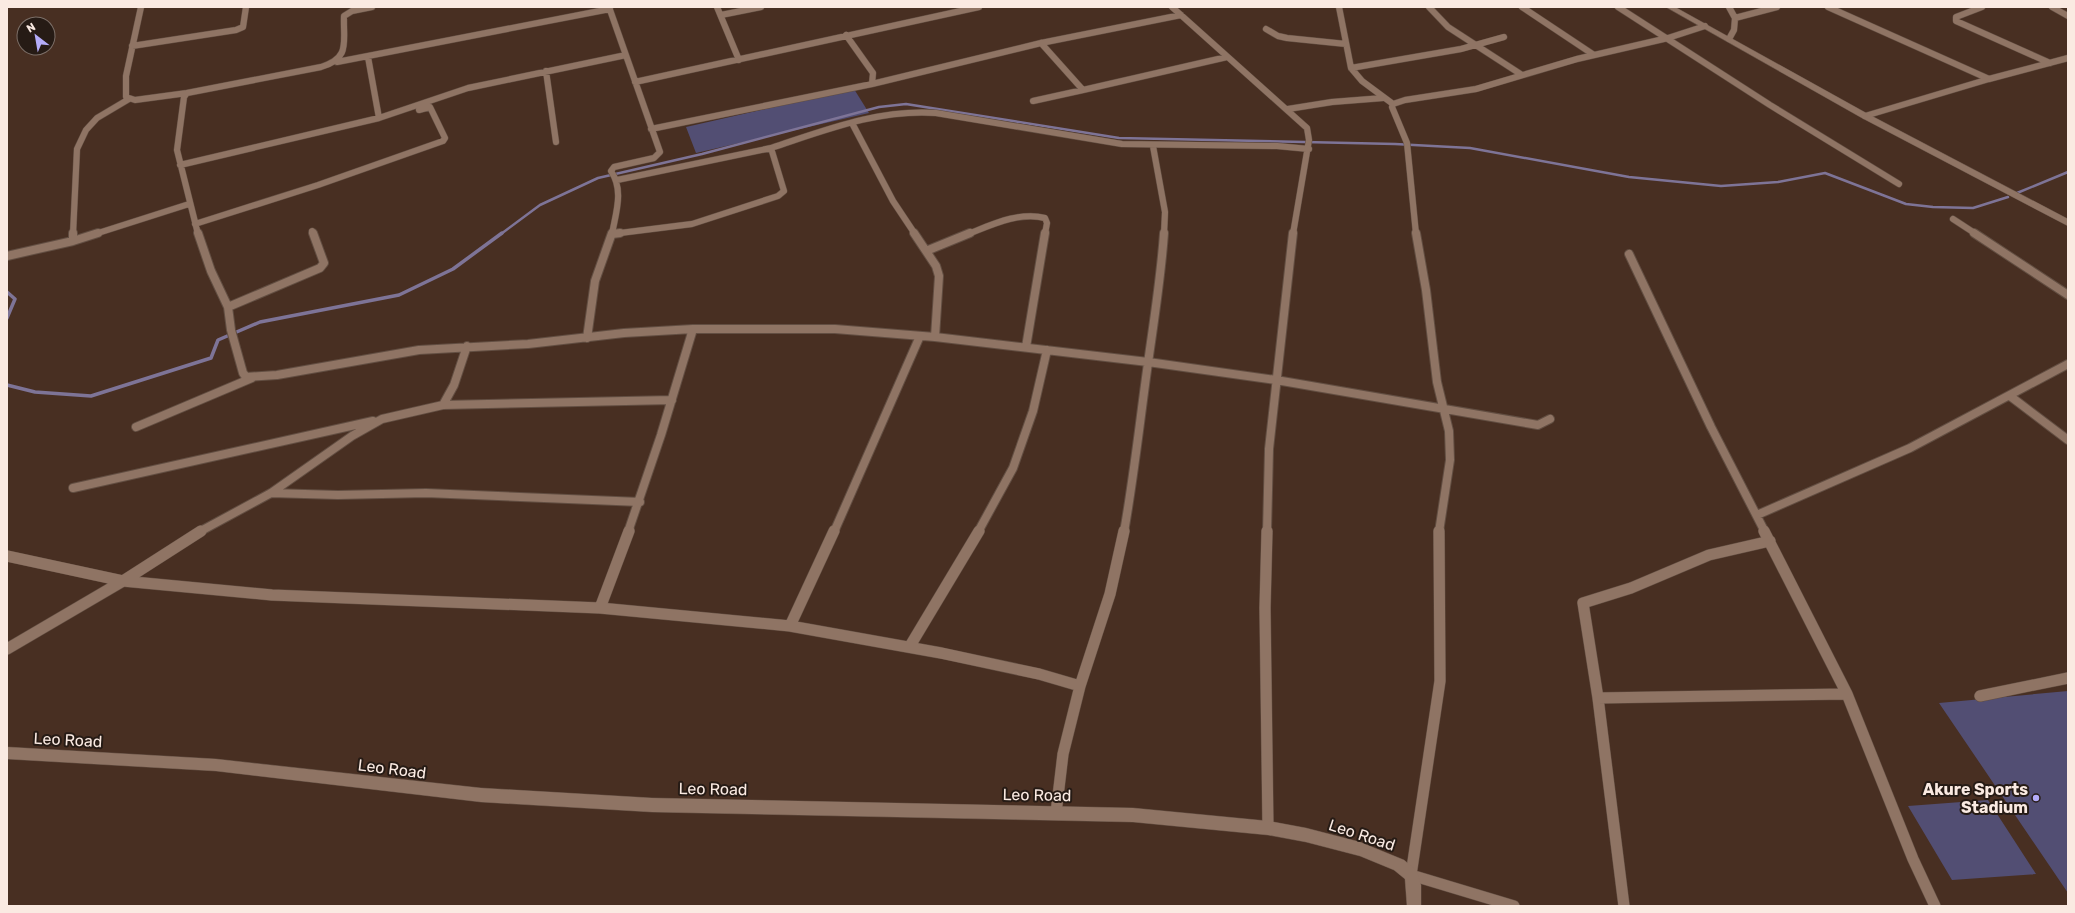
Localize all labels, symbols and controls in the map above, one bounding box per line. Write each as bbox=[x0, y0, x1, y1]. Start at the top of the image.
north arrow bbox=[16, 16, 56, 56]
text: N bbox=[24, 20, 38, 35]
street label: Leo Road bbox=[33, 729, 103, 751]
street label: Leo Road bbox=[357, 755, 427, 783]
street label: Leo Road bbox=[678, 779, 748, 799]
place label: Akure Sports Stadium bbox=[1923, 780, 2028, 817]
street label: Leo Road bbox=[1002, 785, 1072, 805]
marker: Akure Sports Stadium bbox=[2031, 793, 2041, 803]
street label: Leo Road bbox=[1326, 815, 1398, 855]

